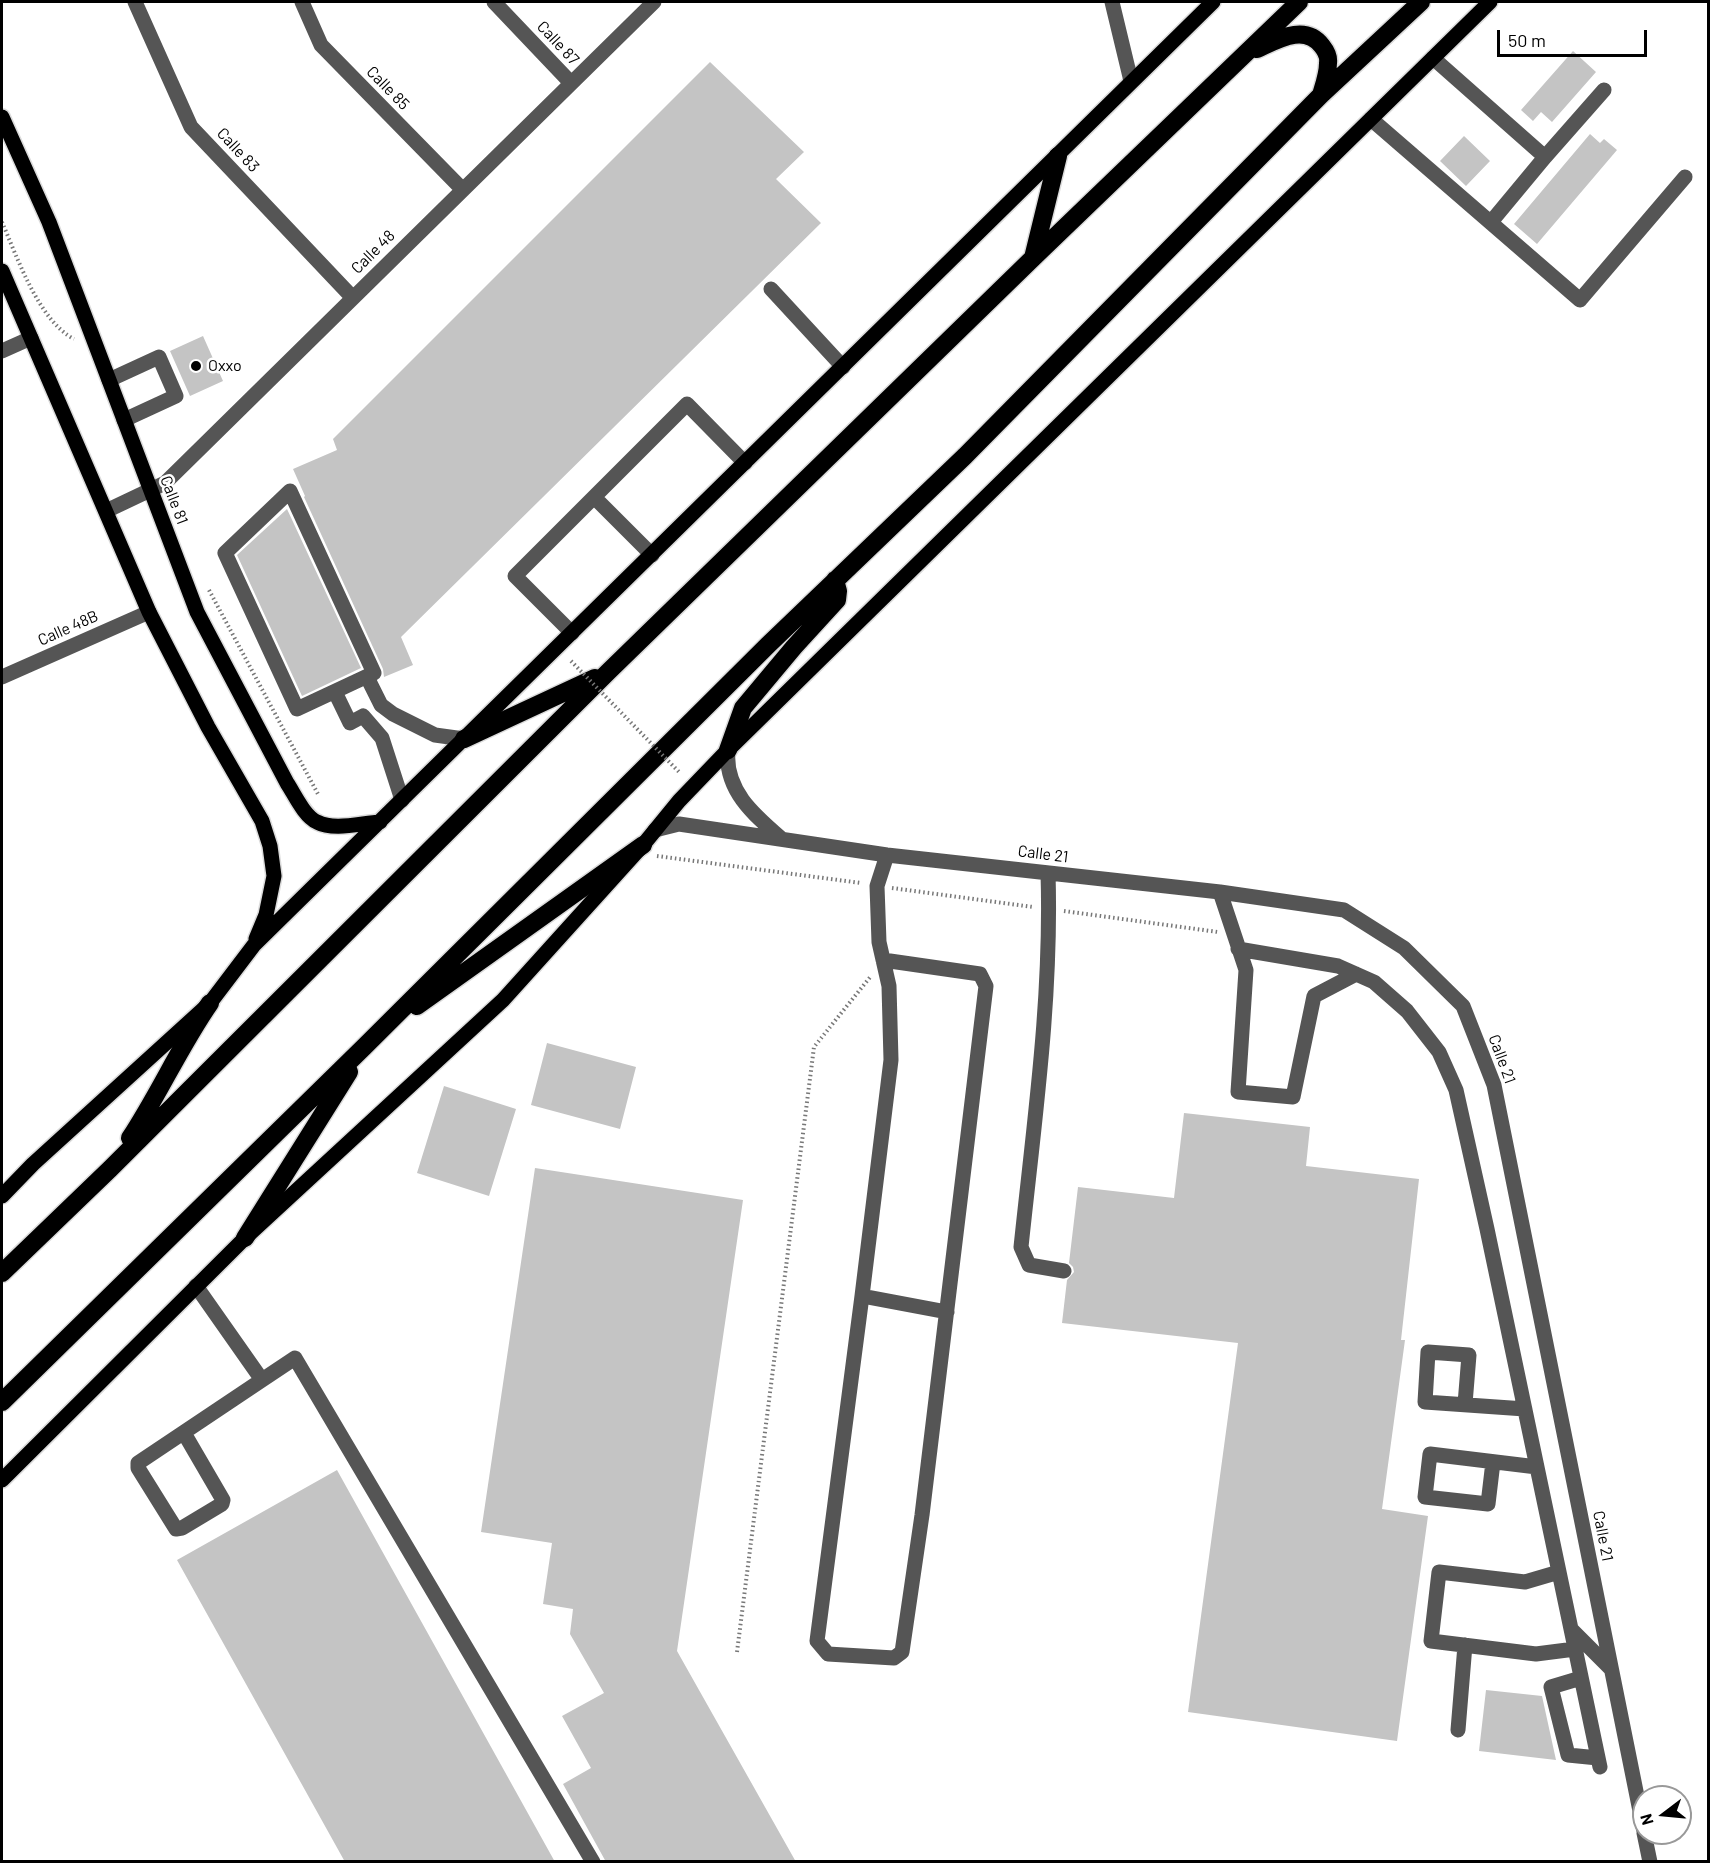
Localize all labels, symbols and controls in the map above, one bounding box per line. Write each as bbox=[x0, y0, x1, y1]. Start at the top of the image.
street label: Calle 87 bbox=[533, 17, 583, 69]
scale bar bbox=[1500, 18, 1650, 56]
text: 50 m bbox=[1508, 29, 1546, 51]
street label: Calle 85 bbox=[363, 62, 413, 114]
street label: Calle 83 bbox=[213, 124, 263, 176]
street label: Calle 48 bbox=[347, 226, 399, 278]
place label: Oxxo bbox=[208, 356, 242, 376]
marker: Oxxo bbox=[189, 359, 203, 373]
street label: Calle 81 bbox=[156, 473, 192, 527]
street label: Calle 48B bbox=[35, 606, 101, 650]
street label: Calle 21 bbox=[1017, 841, 1069, 867]
street label: Calle 21 bbox=[1484, 1032, 1520, 1086]
street label: Calle 21 bbox=[1589, 1509, 1617, 1563]
north arrow bbox=[1632, 1785, 1692, 1845]
text: N bbox=[1636, 1812, 1657, 1827]

